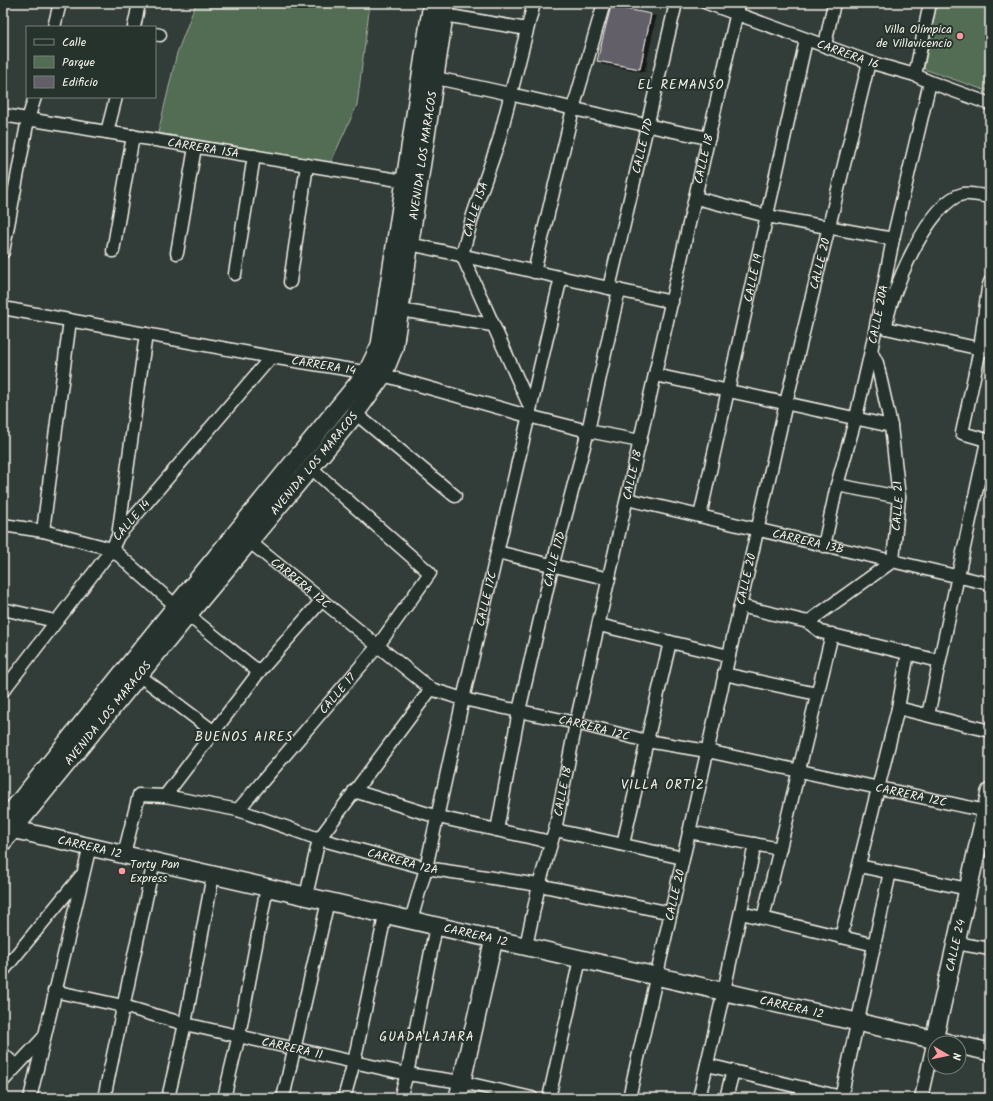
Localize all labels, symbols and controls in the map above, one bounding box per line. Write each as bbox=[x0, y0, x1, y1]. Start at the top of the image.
place label: Villa Olímpica de Villavicencio bbox=[876, 20, 952, 53]
legend bbox=[26, 26, 156, 98]
marker: Villa Olímpica de Villavicencio bbox=[955, 31, 965, 41]
text: Calle bbox=[62, 33, 87, 52]
street label: CARRERA 16 bbox=[814, 34, 881, 74]
text: Parque bbox=[62, 53, 96, 72]
text: Edificio bbox=[62, 73, 98, 92]
district label: EL REMANSO bbox=[638, 75, 724, 96]
street label: AVENIDA LOS MARACOS bbox=[404, 89, 442, 221]
street label: CALLE 17D bbox=[627, 116, 658, 176]
street label: CALLE 18 bbox=[689, 132, 719, 186]
street label: CARRERA 15A bbox=[166, 133, 240, 163]
street label: CALLE 15A bbox=[458, 179, 493, 239]
street label: CALLE 20 bbox=[804, 236, 835, 291]
street label: CALLE 19 bbox=[738, 252, 768, 304]
street label: CALLE 20A bbox=[863, 283, 893, 346]
street label: CARRERA 14 bbox=[290, 351, 358, 380]
street label: AVENIDA LOS MARACOS bbox=[265, 407, 363, 519]
street label: CALLE 18 bbox=[617, 448, 647, 502]
street label: CALLE 21 bbox=[886, 480, 909, 532]
street label: CALLE 14 bbox=[108, 495, 155, 544]
street label: CARRERA 13B bbox=[770, 524, 846, 559]
street label: CALLE 17D bbox=[538, 529, 571, 589]
street label: CALLE 20 bbox=[731, 551, 761, 607]
street label: CARRERA 12C bbox=[266, 553, 335, 613]
street label: CALLE 17C bbox=[471, 569, 502, 628]
street label: AVENIDA LOS MARACOS bbox=[60, 657, 157, 770]
street label: CALLE 17 bbox=[314, 669, 361, 718]
street label: CARRERA 12C bbox=[557, 710, 632, 746]
district label: BUENOS AIRES bbox=[195, 727, 293, 748]
street label: CALLE 18 bbox=[548, 764, 577, 818]
district label: VILLA ORTIZ bbox=[621, 775, 705, 796]
street label: CARRERA 12C bbox=[874, 778, 949, 812]
street label: CARRERA 12 bbox=[56, 830, 124, 863]
street label: CARRERA 12A bbox=[365, 843, 440, 879]
place label: Torty Pan Express bbox=[130, 855, 179, 888]
marker: Torty Pan Express bbox=[117, 866, 127, 876]
street label: CALLE 20 bbox=[660, 867, 690, 923]
street label: CALLE 24 bbox=[940, 917, 971, 973]
street label: CARRERA 12 bbox=[442, 918, 510, 952]
street label: CARRERA 12 bbox=[758, 991, 826, 1024]
district label: GUADALAJARA bbox=[379, 1027, 475, 1048]
street label: CARRERA 11 bbox=[260, 1032, 325, 1064]
north arrow bbox=[927, 1035, 967, 1075]
text: N bbox=[946, 1052, 965, 1061]

